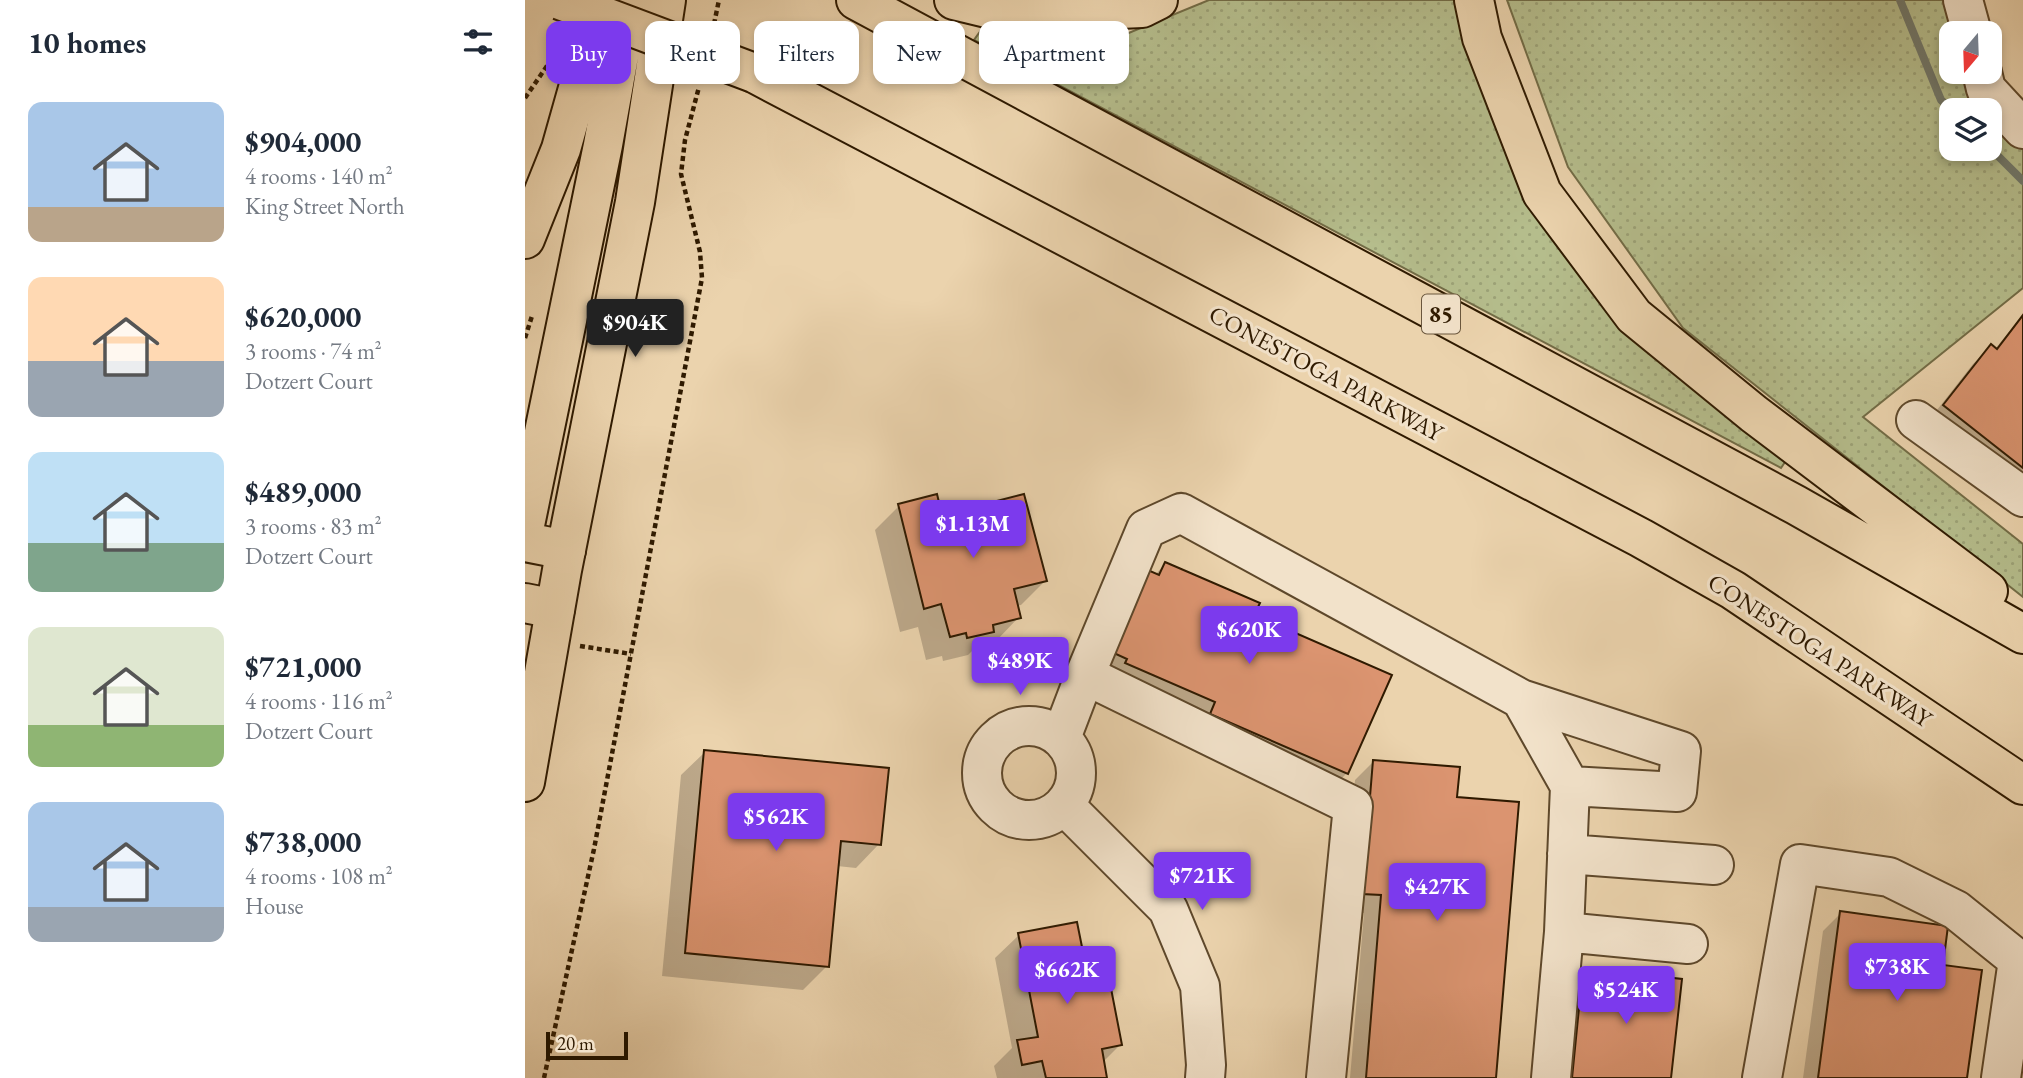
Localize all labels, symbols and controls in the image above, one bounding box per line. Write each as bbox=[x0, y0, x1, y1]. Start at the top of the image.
chip: Buy bbox=[546, 21, 631, 84]
chip: Rent bbox=[645, 21, 740, 84]
chip: Filters bbox=[754, 21, 859, 84]
chip: New bbox=[873, 21, 965, 84]
chip: Apartment bbox=[979, 21, 1129, 84]
north arrow bbox=[1939, 21, 2002, 84]
map controls bbox=[1939, 21, 2002, 161]
text: 10 homes bbox=[28, 23, 146, 62]
icon: filters bbox=[459, 23, 497, 61]
button: layers bbox=[1939, 98, 2002, 161]
text: $904,000 bbox=[245, 122, 361, 161]
icon: home bbox=[84, 130, 168, 214]
text: 4 rooms · 140 m² bbox=[245, 161, 393, 191]
text: King Street North bbox=[245, 191, 405, 221]
road number: 85 bbox=[1422, 294, 1460, 334]
text: $620,000 bbox=[245, 297, 361, 336]
street label: CONESTOGA PARKWAY bbox=[1204, 298, 1449, 448]
pin: $904K bbox=[586, 300, 684, 359]
icon: home bbox=[84, 305, 168, 389]
text: $904K bbox=[603, 307, 667, 337]
text: 3 rooms · 74 m² bbox=[245, 336, 382, 366]
text: Dotzert Court bbox=[245, 366, 373, 396]
text: $489,000 bbox=[245, 472, 361, 511]
icon: home bbox=[84, 480, 168, 564]
pin: $1.13M bbox=[916, 500, 1030, 560]
text: $1.13M bbox=[936, 508, 1010, 538]
text: 3 rooms · 83 m² bbox=[245, 511, 382, 541]
text: Dotzert Court bbox=[245, 541, 373, 571]
street label: CONESTOGA PARKWAY bbox=[1702, 566, 1939, 735]
pin: $620K bbox=[1200, 606, 1298, 666]
text: $620K bbox=[1217, 614, 1281, 644]
pin: $489K bbox=[971, 638, 1069, 697]
text: $489K bbox=[988, 645, 1052, 675]
text: $721,000 bbox=[245, 647, 361, 686]
icon: home bbox=[84, 655, 168, 739]
text: 4 rooms · 116 m² bbox=[245, 686, 393, 716]
text: Dotzert Court bbox=[245, 716, 373, 746]
pin: $562K bbox=[727, 794, 825, 853]
text: $562K bbox=[744, 801, 808, 831]
text: $738,000 bbox=[245, 822, 361, 861]
icon: home bbox=[84, 830, 168, 914]
pin: $721K bbox=[1153, 852, 1251, 912]
text: $721K bbox=[1170, 860, 1234, 890]
text: 4 rooms · 108 m² bbox=[245, 861, 393, 891]
pin: $427K bbox=[1388, 864, 1486, 923]
text: $427K bbox=[1405, 871, 1469, 901]
text: House bbox=[245, 891, 304, 921]
pin: $738K bbox=[1848, 944, 1946, 1003]
pin: $662K bbox=[1018, 946, 1116, 1006]
text: $738K bbox=[1865, 951, 1929, 981]
text: $662K bbox=[1035, 954, 1099, 984]
pin: $524K bbox=[1577, 967, 1675, 1026]
text: $524K bbox=[1594, 974, 1658, 1004]
scale bar bbox=[546, 1029, 628, 1061]
text: 20 m bbox=[557, 1031, 594, 1056]

